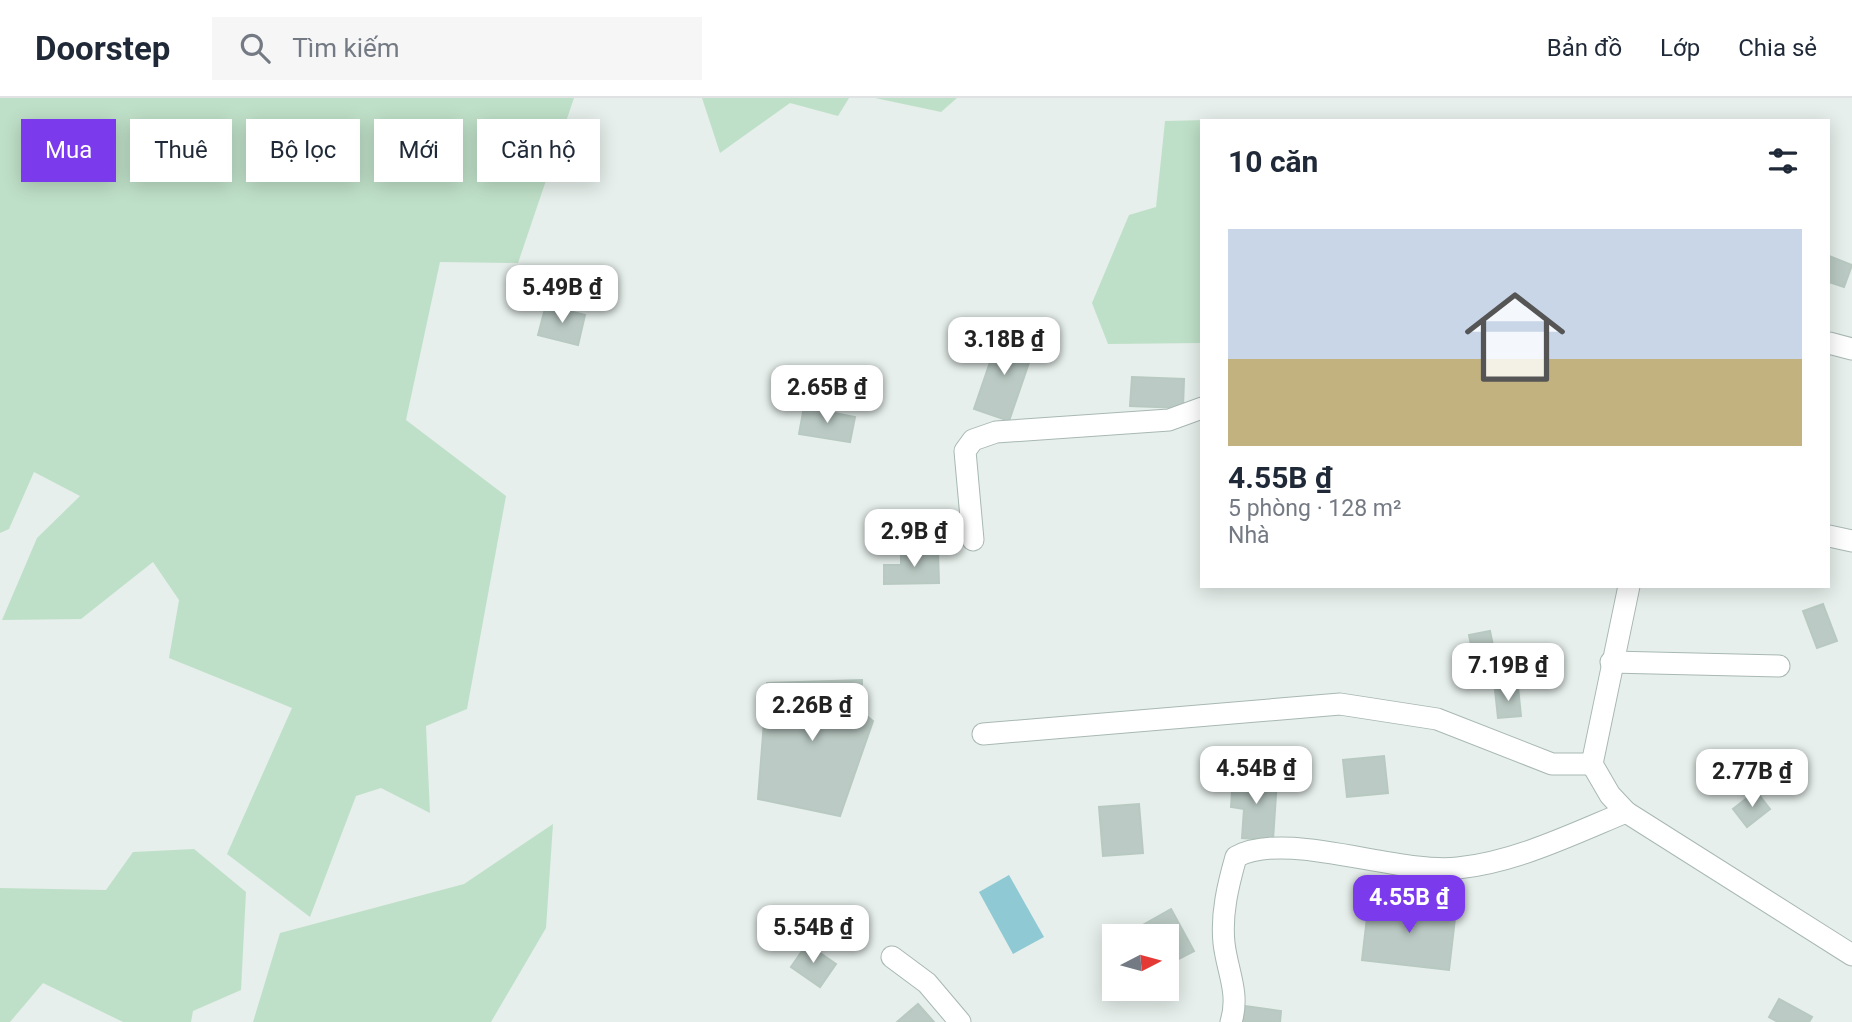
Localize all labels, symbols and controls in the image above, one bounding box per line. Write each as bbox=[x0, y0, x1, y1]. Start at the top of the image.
search box bbox=[212, 17, 702, 80]
text: Doorstep bbox=[35, 29, 170, 68]
icon: search bbox=[236, 29, 274, 67]
text: Tìm kiếm bbox=[292, 33, 400, 63]
text: Bản đồ bbox=[1547, 34, 1622, 62]
text: Lớp bbox=[1660, 34, 1700, 62]
text: Chia sẻ bbox=[1738, 34, 1817, 62]
chip: Mua bbox=[21, 119, 116, 182]
chip: Thuê bbox=[130, 119, 232, 182]
chip: Bộ lọc bbox=[246, 119, 360, 182]
chip: Mới bbox=[374, 119, 463, 182]
chip: Căn hộ bbox=[477, 119, 600, 182]
icon: filters bbox=[1764, 142, 1802, 180]
text: 10 căn bbox=[1228, 144, 1318, 179]
pin: 5.49B ₫ bbox=[497, 266, 627, 325]
text: 5.49B ₫ bbox=[522, 274, 602, 301]
icon: home bbox=[1452, 274, 1578, 400]
pin: 3.18B ₫ bbox=[939, 317, 1069, 377]
text: 3.18B ₫ bbox=[964, 326, 1044, 353]
pin: 2.65B ₫ bbox=[762, 366, 892, 425]
text: 2.65B ₫ bbox=[787, 374, 867, 401]
text: 4.55B ₫ bbox=[1228, 460, 1332, 495]
text: 5 phòng · 128 m² bbox=[1228, 495, 1401, 522]
pin: 2.9B ₫ bbox=[857, 510, 971, 569]
text: 2.9B ₫ bbox=[881, 518, 947, 545]
text: Nhà bbox=[1228, 522, 1270, 549]
pin: 7.19B ₫ bbox=[1443, 644, 1573, 703]
text: 7.19B ₫ bbox=[1468, 652, 1548, 679]
pin: 2.26B ₫ bbox=[747, 684, 877, 743]
text: 2.26B ₫ bbox=[772, 692, 852, 719]
pin: 4.54B ₫ bbox=[1191, 746, 1321, 806]
pin: 2.77B ₫ bbox=[1687, 750, 1817, 809]
text: 4.54B ₫ bbox=[1216, 755, 1296, 782]
text: 2.77B ₫ bbox=[1712, 758, 1792, 785]
pin: 4.55B ₫ bbox=[1344, 876, 1474, 935]
text: 4.55B ₫ bbox=[1369, 884, 1449, 911]
pin: 5.54B ₫ bbox=[748, 906, 878, 965]
text: 5.54B ₫ bbox=[773, 914, 853, 941]
north arrow bbox=[1102, 924, 1180, 1001]
map controls bbox=[1102, 924, 1179, 1001]

